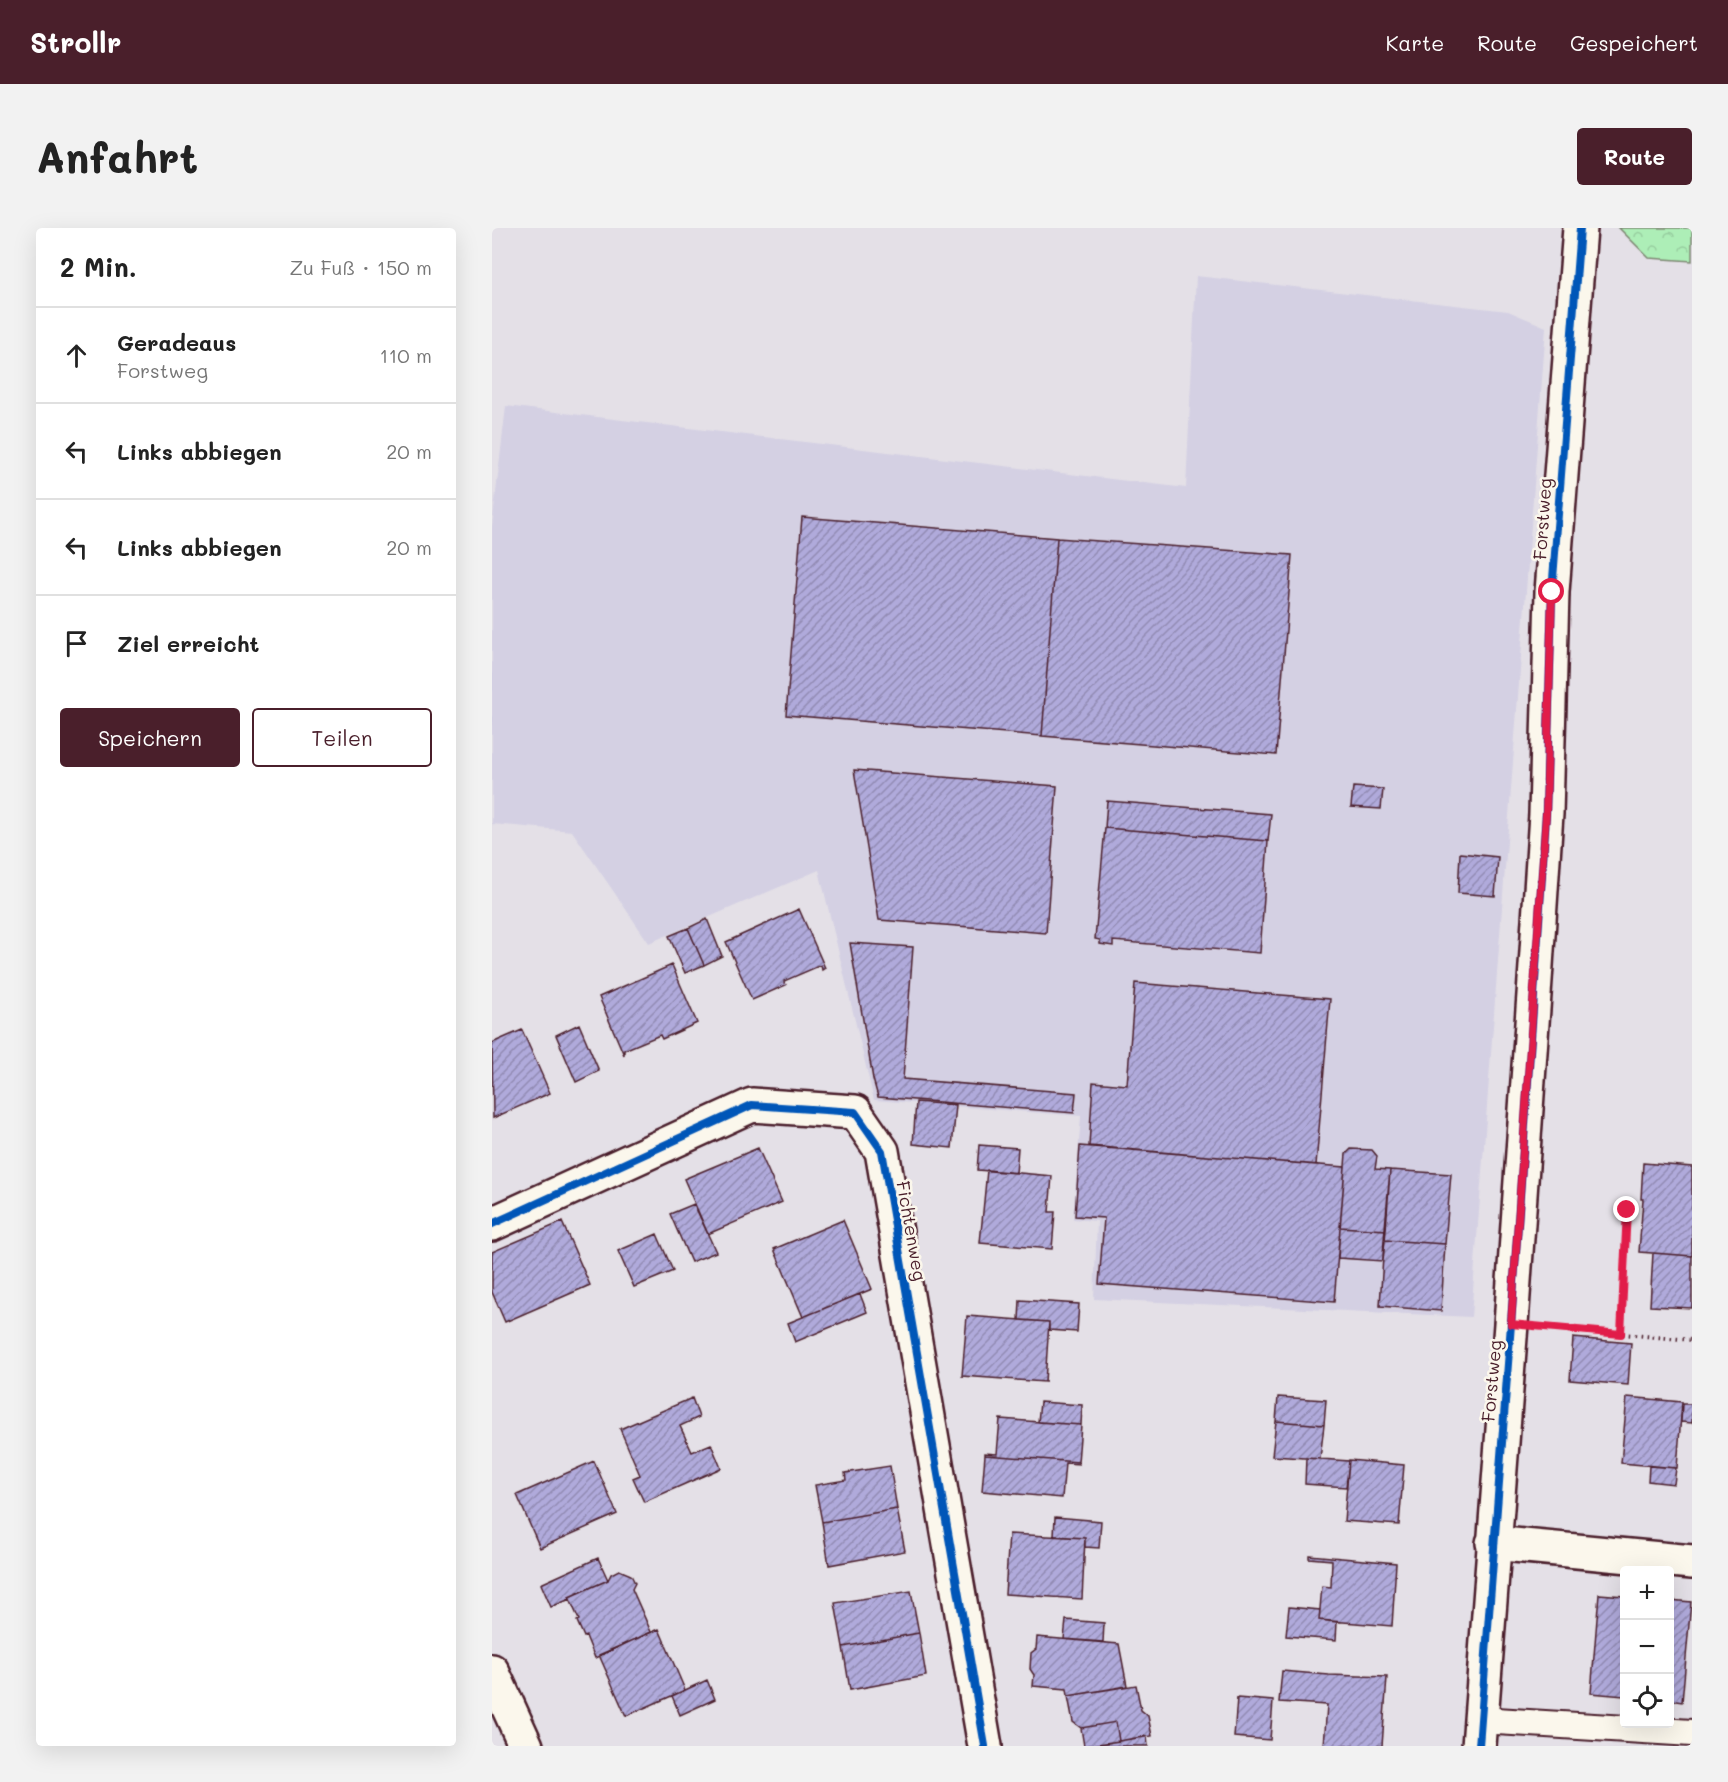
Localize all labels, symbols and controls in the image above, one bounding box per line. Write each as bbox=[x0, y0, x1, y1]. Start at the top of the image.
text: Strollr bbox=[30, 24, 121, 60]
text: Karte bbox=[1386, 29, 1444, 56]
text: Route bbox=[1477, 29, 1537, 56]
text: Gespeichert bbox=[1570, 29, 1698, 56]
button: Route bbox=[1577, 128, 1692, 185]
text: Anfahrt bbox=[36, 129, 198, 184]
text: 2 Min. bbox=[60, 250, 137, 284]
text: Zu Fuß · 150 m bbox=[290, 254, 432, 280]
text: Geradeaus bbox=[117, 328, 236, 357]
icon: ahead bbox=[60, 339, 93, 372]
text: 110 m bbox=[379, 342, 432, 368]
text: Forstweg bbox=[117, 357, 208, 383]
icon: left bbox=[60, 435, 93, 468]
text: Links abbiegen bbox=[117, 437, 282, 466]
text: 20 m bbox=[386, 438, 432, 464]
street label: Forstweg bbox=[1527, 477, 1557, 561]
icon: left bbox=[60, 531, 93, 564]
text: Links abbiegen bbox=[117, 533, 282, 562]
text: 20 m bbox=[386, 534, 432, 560]
route start bbox=[1538, 578, 1564, 604]
icon: arrive bbox=[60, 627, 93, 660]
text: Ziel erreicht bbox=[117, 629, 259, 658]
button: Speichern bbox=[60, 708, 240, 767]
button: Teilen bbox=[252, 708, 432, 767]
street label: Fichtenweg bbox=[891, 1179, 933, 1283]
route end bbox=[1613, 1196, 1639, 1222]
street label: Forstweg bbox=[1475, 1339, 1507, 1423]
map controls bbox=[1620, 1566, 1674, 1728]
button: + bbox=[1620, 1566, 1674, 1620]
button: − bbox=[1620, 1620, 1674, 1674]
button: locate bbox=[1620, 1674, 1674, 1728]

